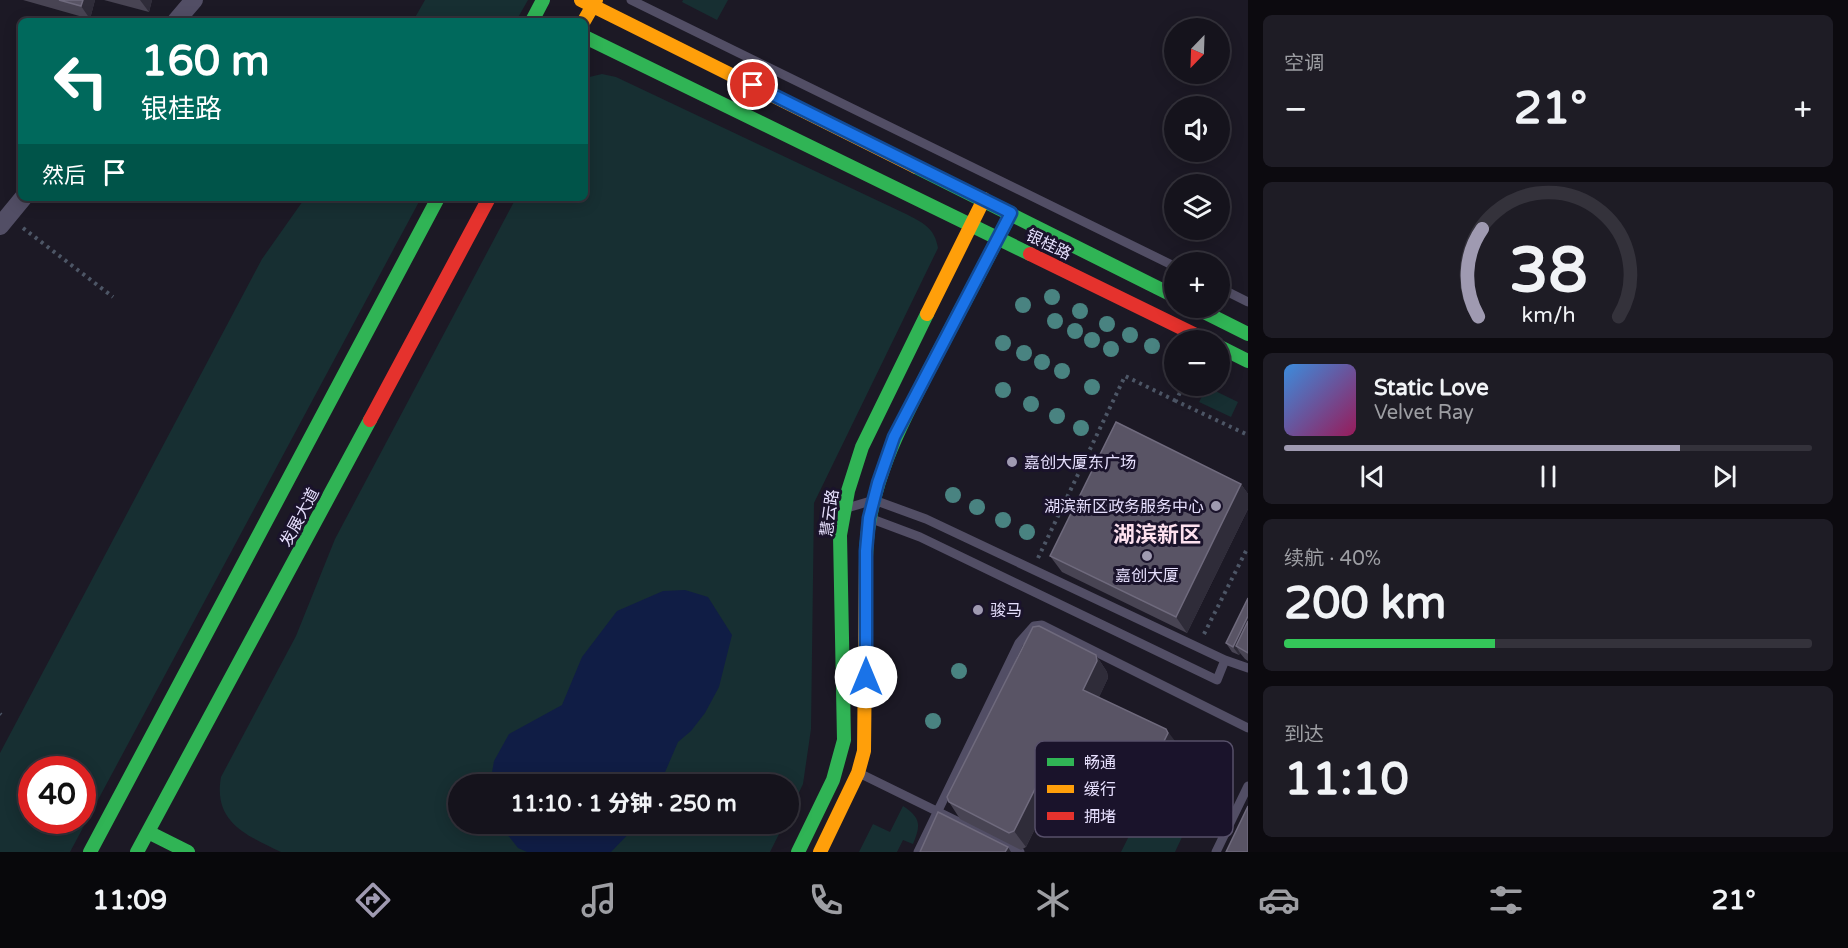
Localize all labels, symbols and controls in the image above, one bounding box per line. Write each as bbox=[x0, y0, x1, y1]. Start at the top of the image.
north arrow bbox=[1164, 18, 1230, 84]
map controls bbox=[1164, 18, 1230, 396]
text: 160 m bbox=[141, 36, 270, 87]
icon: left bbox=[42, 42, 120, 120]
text: 空调 bbox=[1284, 52, 1324, 76]
pin bbox=[727, 59, 778, 110]
icon: arrive bbox=[736, 68, 769, 101]
text: 21° bbox=[1514, 82, 1587, 136]
text: − bbox=[1284, 90, 1308, 129]
text: + bbox=[1793, 90, 1812, 129]
text: 银桂路 bbox=[141, 93, 222, 126]
button: sound bbox=[1164, 96, 1230, 162]
icon: arrive bbox=[98, 156, 131, 189]
text: 然后 bbox=[42, 163, 86, 189]
button: layers bbox=[1164, 174, 1230, 240]
street label: 银桂路 bbox=[1023, 225, 1075, 264]
text: 38 bbox=[1509, 234, 1587, 309]
button: + bbox=[1164, 252, 1230, 318]
text: km/h bbox=[1521, 302, 1575, 328]
button: − bbox=[1164, 330, 1230, 396]
text: Static Love bbox=[1374, 375, 1489, 401]
text: Velvet Ray bbox=[1374, 401, 1474, 425]
place label: 嘉创大厦东广场 bbox=[1024, 453, 1136, 473]
marker: 嘉创大厦东广场 bbox=[1005, 455, 1019, 469]
icon: previous bbox=[1356, 460, 1389, 493]
icon: pause bbox=[1532, 460, 1565, 493]
icon: next bbox=[1708, 460, 1741, 493]
street label: 发展大道 bbox=[276, 485, 324, 550]
street label: 慧云路 bbox=[817, 488, 843, 538]
place label: 湖滨新区政务服务中心 bbox=[1044, 497, 1204, 517]
marker: 湖滨新区政务服务中心 bbox=[1209, 499, 1223, 513]
district label: 湖滨新区 bbox=[1113, 522, 1201, 548]
text: 续航 · 40% bbox=[1284, 547, 1381, 571]
marker: 嘉创大厦 bbox=[1140, 549, 1154, 563]
place label: 嘉创大厦 bbox=[1115, 566, 1179, 586]
text: 200 km bbox=[1284, 577, 1446, 631]
place label: 骏马 bbox=[990, 601, 1022, 621]
marker: 骏马 bbox=[971, 603, 985, 617]
position arrow bbox=[834, 645, 898, 709]
text: 到达 bbox=[1284, 723, 1324, 747]
legend bbox=[1035, 741, 1233, 837]
text: 畅通 bbox=[1084, 753, 1116, 773]
text: 11:10 bbox=[1284, 753, 1409, 807]
speed limit sign: 40 bbox=[18, 756, 96, 834]
text: 缓行 bbox=[1084, 780, 1116, 800]
text: 11:10 · 1 分钟 · 250 m bbox=[510, 791, 737, 817]
text: 拥堵 bbox=[1084, 807, 1116, 827]
icon: directions bbox=[352, 879, 394, 921]
icon: music bbox=[578, 879, 620, 921]
icon: phone bbox=[805, 879, 847, 921]
icon: climate bbox=[1032, 879, 1074, 921]
icon: car bbox=[1258, 879, 1300, 921]
icon: filters bbox=[1485, 879, 1527, 921]
text: 11:09 bbox=[92, 884, 167, 917]
text: 21° bbox=[1712, 884, 1756, 917]

